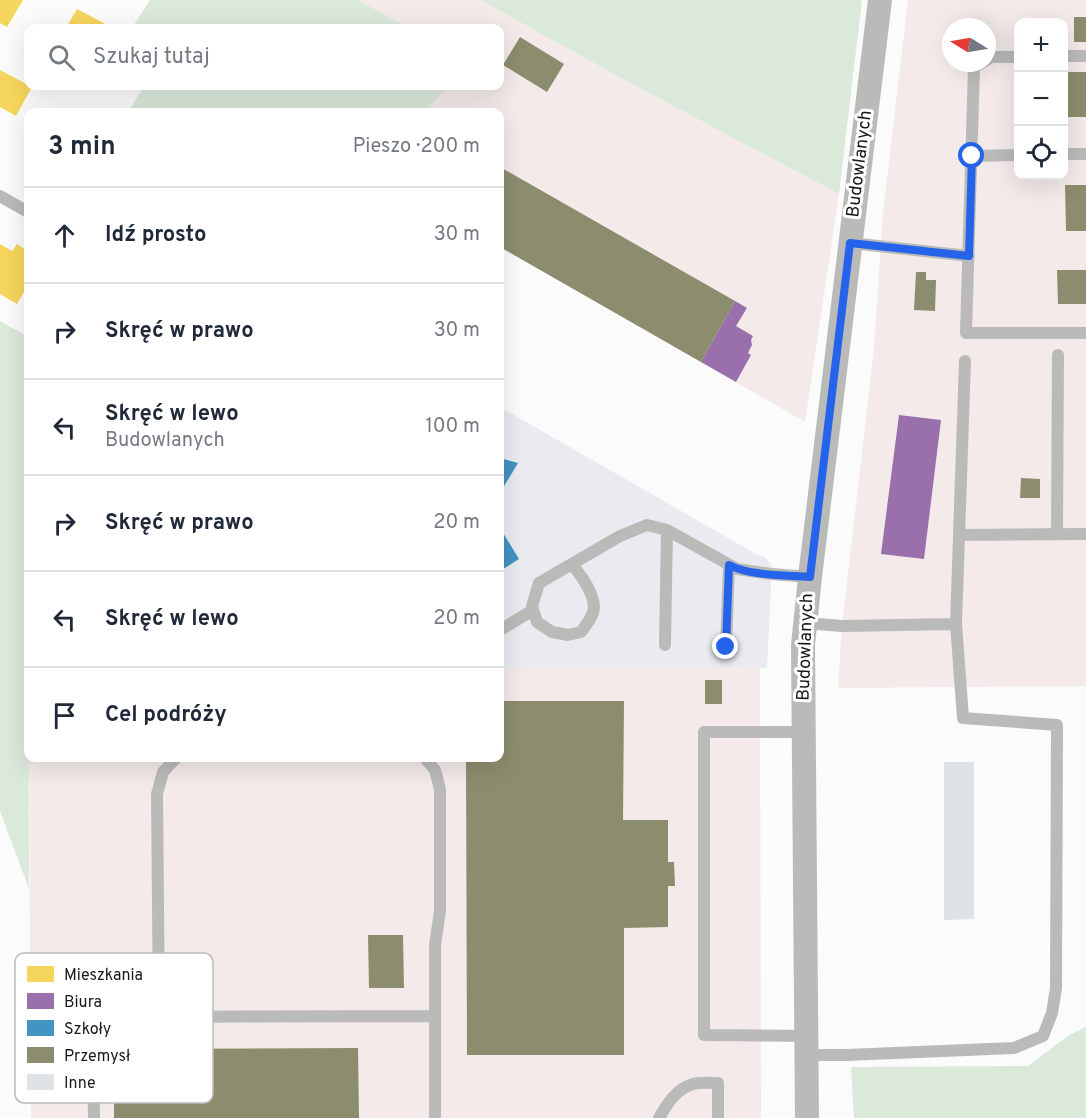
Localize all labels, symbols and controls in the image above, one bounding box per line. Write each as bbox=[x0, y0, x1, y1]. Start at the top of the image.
north arrow bbox=[942, 18, 996, 72]
map controls bbox=[1014, 18, 1068, 180]
button: + bbox=[1014, 18, 1068, 72]
search box bbox=[24, 24, 504, 90]
icon: search bbox=[45, 41, 78, 74]
text: Szukaj tutaj bbox=[93, 44, 210, 71]
button: − bbox=[1014, 72, 1068, 126]
street label: Budowlanych bbox=[842, 109, 878, 219]
button: locate bbox=[1014, 126, 1068, 180]
text: 3 min bbox=[48, 131, 116, 164]
text: Pieszo · 200 m bbox=[353, 134, 480, 160]
route start bbox=[958, 142, 984, 168]
icon: ahead bbox=[48, 219, 81, 252]
text: Idź prosto bbox=[105, 222, 207, 249]
text: 30 m bbox=[434, 222, 480, 248]
icon: right bbox=[48, 315, 81, 348]
text: Skręć w prawo bbox=[105, 318, 254, 345]
text: 30 m bbox=[434, 318, 480, 344]
text: Skręć w lewo bbox=[105, 401, 239, 428]
icon: left bbox=[48, 411, 81, 444]
text: 100 m bbox=[425, 414, 480, 440]
text: Budowlanych bbox=[105, 428, 225, 454]
icon: right bbox=[48, 507, 81, 540]
text: Skręć w prawo bbox=[105, 510, 254, 537]
text: 20 m bbox=[433, 510, 480, 536]
street label: Budowlanych bbox=[793, 593, 819, 701]
icon: left bbox=[48, 603, 81, 636]
text: Skręć w lewo bbox=[105, 606, 239, 633]
text: 20 m bbox=[433, 606, 480, 632]
route end bbox=[712, 633, 738, 659]
icon: arrive bbox=[48, 699, 81, 732]
text: Cel podróży bbox=[105, 702, 227, 729]
legend bbox=[15, 953, 213, 1103]
text: Mieszkania bbox=[64, 966, 143, 986]
text: Biura bbox=[64, 993, 102, 1013]
text: Szkoły bbox=[64, 1020, 111, 1040]
text: Przemysł bbox=[64, 1047, 130, 1067]
text: Inne bbox=[64, 1074, 96, 1094]

